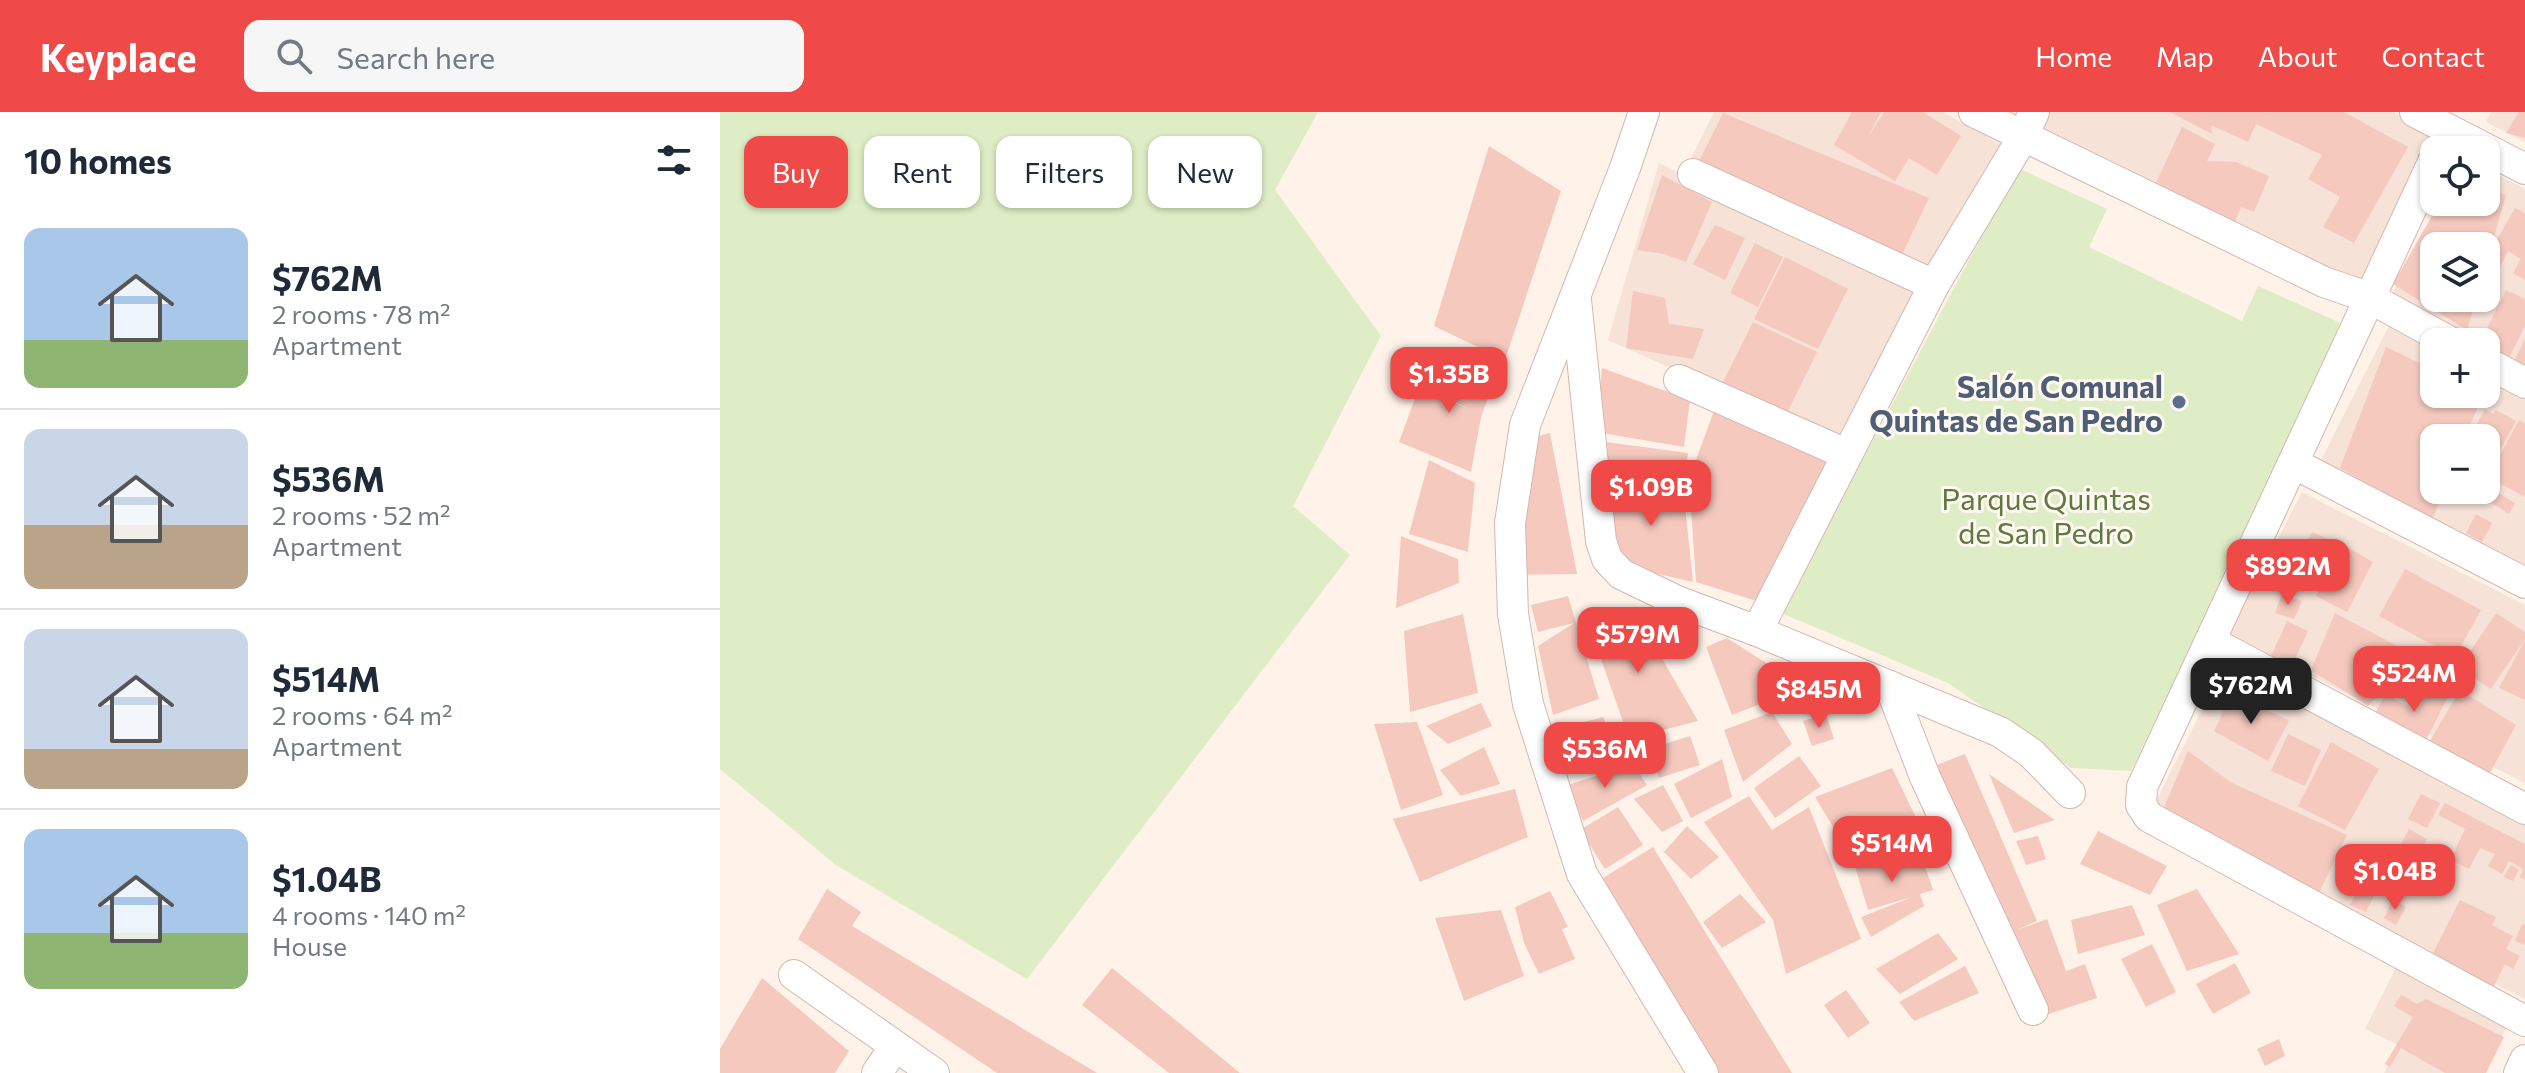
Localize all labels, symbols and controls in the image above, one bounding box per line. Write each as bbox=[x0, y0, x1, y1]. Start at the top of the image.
search box bbox=[244, 20, 804, 92]
text: Keyplace bbox=[40, 33, 196, 80]
icon: search bbox=[272, 34, 316, 78]
text: Search here bbox=[336, 38, 495, 75]
text: Home bbox=[2035, 39, 2112, 73]
text: Map bbox=[2156, 39, 2214, 73]
text: About bbox=[2258, 39, 2338, 73]
text: Contact bbox=[2382, 39, 2485, 73]
chip: Buy bbox=[744, 136, 848, 208]
chip: Rent bbox=[864, 136, 980, 208]
chip: Filters bbox=[996, 136, 1132, 208]
chip: New bbox=[1148, 136, 1262, 208]
map controls bbox=[2420, 136, 2500, 504]
button: locate bbox=[2420, 136, 2500, 216]
icon: filters bbox=[652, 138, 696, 182]
text: 10 homes bbox=[24, 139, 172, 181]
button: layers bbox=[2420, 232, 2500, 312]
text: $762M bbox=[272, 256, 383, 298]
icon: home bbox=[88, 260, 184, 356]
text: 2 rooms · 78 m² bbox=[272, 298, 451, 329]
button: + bbox=[2420, 328, 2500, 408]
text: Apartment bbox=[272, 329, 402, 360]
pin: $1.35B bbox=[1384, 347, 1514, 415]
text: $1.35B bbox=[1408, 357, 1490, 388]
place label: Salón Comunal Quintas de San Pedro bbox=[1869, 367, 2163, 438]
marker: Salón Comunal Quintas de San Pedro bbox=[2170, 393, 2188, 411]
button: − bbox=[2420, 424, 2500, 504]
text: $536M bbox=[272, 457, 385, 499]
pin: $1.09B bbox=[1586, 460, 1716, 528]
icon: home bbox=[88, 461, 184, 557]
text: $1.09B bbox=[1609, 470, 1693, 501]
park label: Parque Quintas de San Pedro bbox=[1941, 479, 2151, 550]
text: 2 rooms · 52 m² bbox=[272, 499, 450, 530]
text: Apartment bbox=[272, 530, 402, 561]
pin: $892M bbox=[2232, 539, 2344, 607]
text: $892M bbox=[2245, 549, 2331, 580]
pin: $579M bbox=[1582, 607, 1694, 675]
text: $579M bbox=[1595, 617, 1681, 648]
pin: $524M bbox=[2358, 646, 2470, 714]
text: $524M bbox=[2371, 656, 2457, 687]
text: $514M bbox=[272, 657, 380, 699]
pin: $762M bbox=[2195, 658, 2307, 726]
icon: home bbox=[88, 661, 184, 757]
pin: $845M bbox=[1763, 662, 1875, 730]
text: $762M bbox=[2209, 668, 2293, 699]
text: $845M bbox=[1775, 672, 1863, 703]
text: 2 rooms · 64 m² bbox=[272, 699, 453, 730]
pin: $536M bbox=[1549, 722, 1661, 790]
text: Apartment bbox=[272, 730, 402, 761]
text: $536M bbox=[1562, 732, 1648, 763]
pin: $514M bbox=[1836, 816, 1948, 884]
text: $514M bbox=[1851, 826, 1933, 857]
pin: $1.04B bbox=[2330, 844, 2460, 912]
text: $1.04B bbox=[2353, 854, 2437, 885]
text: $1.04B bbox=[272, 857, 381, 899]
icon: home bbox=[88, 861, 184, 957]
text: 4 rooms · 140 m² bbox=[272, 899, 466, 930]
text: House bbox=[272, 930, 347, 961]

